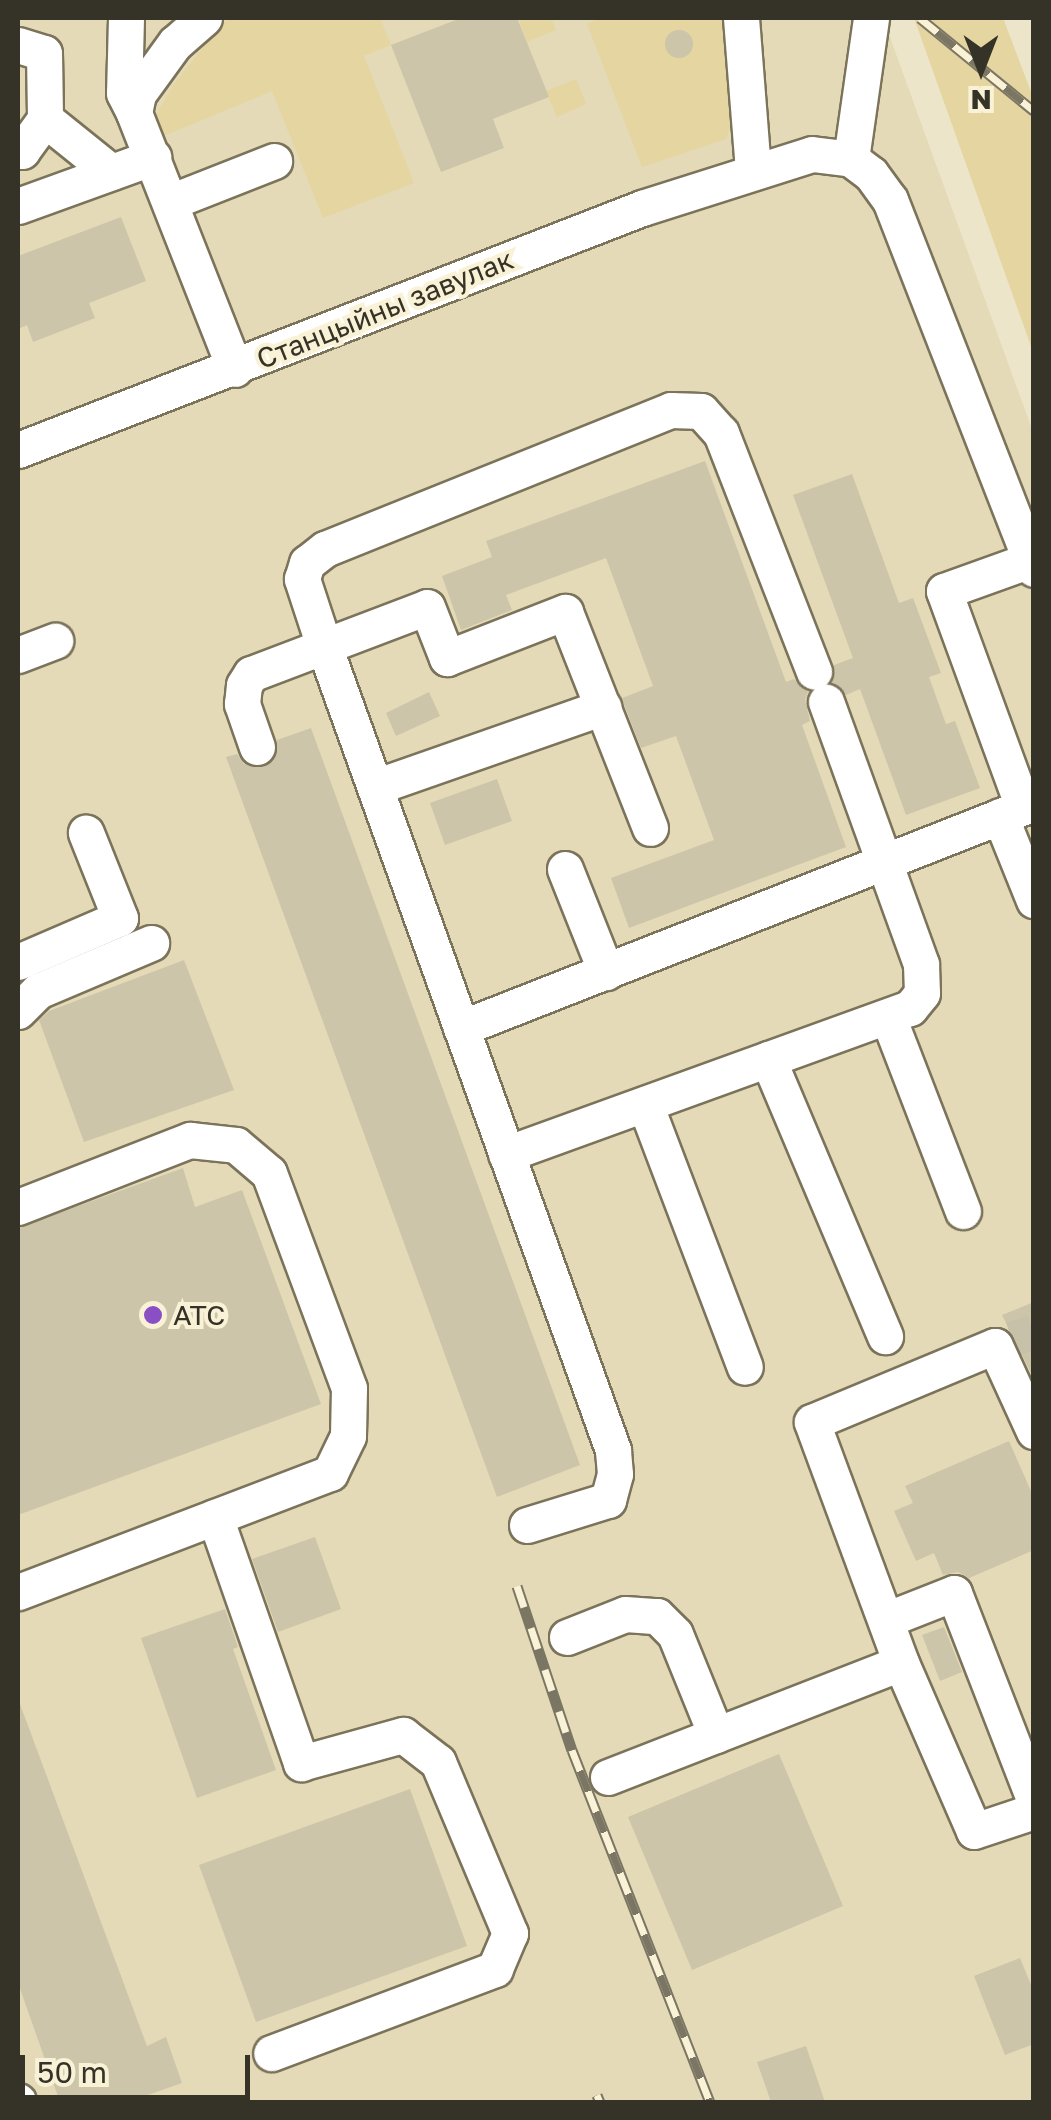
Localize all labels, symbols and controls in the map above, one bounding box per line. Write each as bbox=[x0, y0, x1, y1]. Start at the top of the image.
north arrow bbox=[931, 20, 1031, 120]
text: N bbox=[970, 84, 992, 117]
street label: Станцыйны завулак bbox=[252, 242, 518, 376]
place label: АТС bbox=[173, 1298, 225, 1332]
marker: АТС bbox=[142, 1304, 164, 1326]
scale bar bbox=[25, 2035, 255, 2097]
text: 50 m bbox=[37, 2054, 107, 2090]

